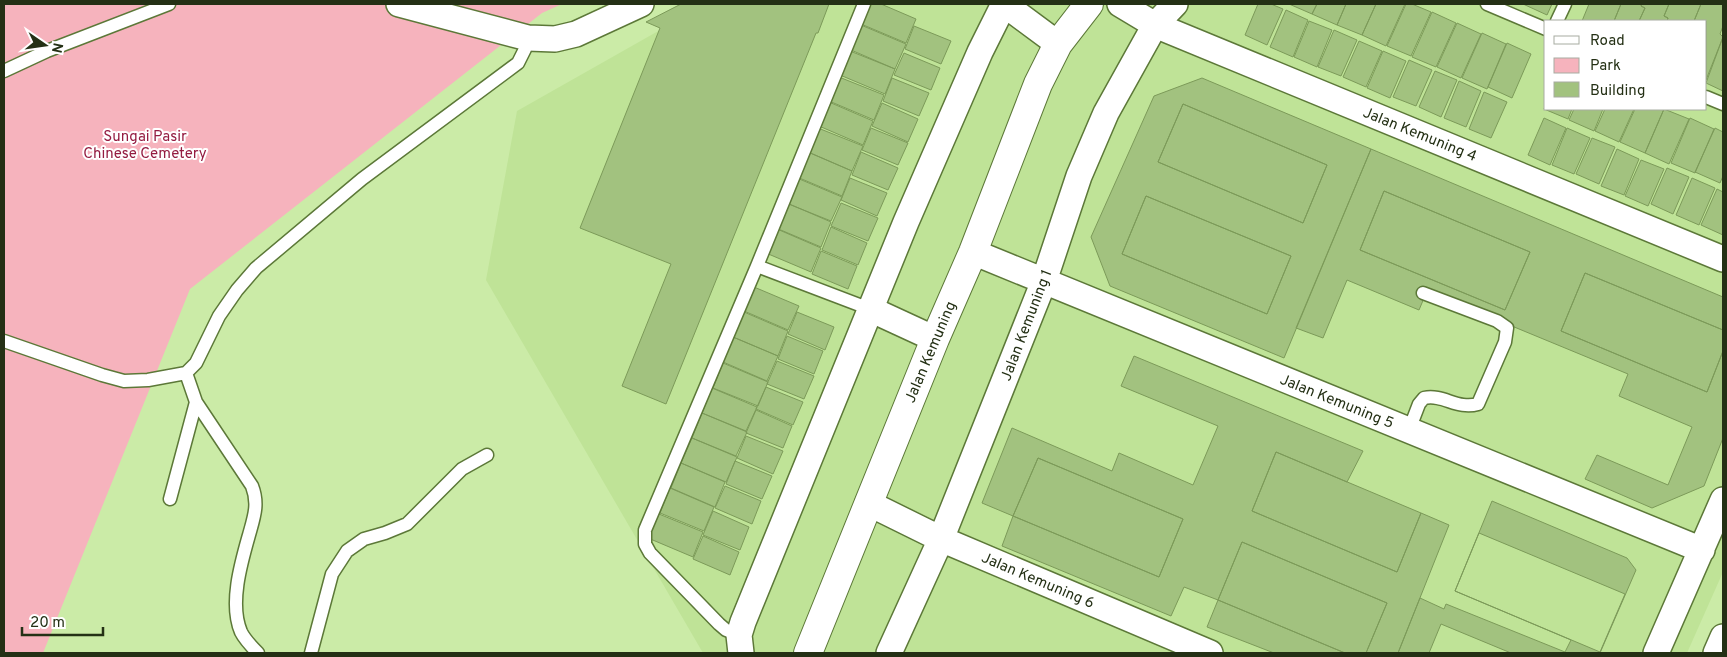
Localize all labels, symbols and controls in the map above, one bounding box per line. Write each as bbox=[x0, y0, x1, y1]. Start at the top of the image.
north arrow bbox=[20, 20, 70, 70]
legend bbox=[1544, 20, 1707, 110]
text: Road bbox=[1590, 32, 1625, 51]
text: N bbox=[47, 41, 66, 54]
text: Park bbox=[1590, 57, 1621, 76]
text: Building bbox=[1590, 82, 1645, 101]
street label: Jalan Kemuning 4 bbox=[1360, 104, 1479, 167]
park label: Sungai Pasir Chinese Cemetery bbox=[83, 128, 207, 164]
street label: Jalan Kemuning 1 bbox=[997, 267, 1057, 384]
street label: Jalan Kemuning bbox=[901, 299, 961, 406]
street label: Jalan Kemuning 5 bbox=[1277, 371, 1396, 434]
street label: Jalan Kemuning 6 bbox=[978, 549, 1097, 614]
scale bar bbox=[22, 604, 104, 636]
text: 20 m bbox=[30, 614, 65, 633]

